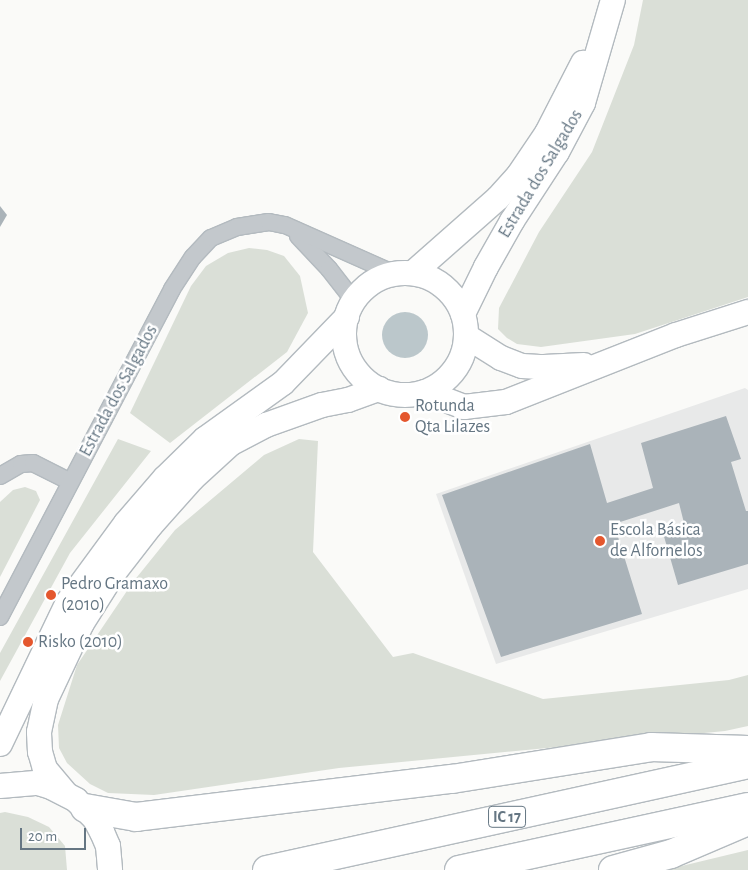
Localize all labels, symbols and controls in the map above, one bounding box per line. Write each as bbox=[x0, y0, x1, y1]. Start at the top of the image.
street label: Estrada dos Salgados bbox=[494, 106, 588, 242]
street label: Estrada dos Salgados bbox=[75, 321, 163, 461]
place label: Rotunda Qta Lilazes bbox=[415, 396, 490, 438]
marker: Rotunda Qta Lilazes bbox=[399, 411, 411, 423]
place label: Escola Básica de Alfornelos bbox=[610, 520, 703, 562]
marker: Escola Básica de Alfornelos bbox=[594, 535, 606, 547]
place label: Pedro Gramaxo (2010) bbox=[61, 574, 168, 616]
marker: Pedro Gramaxo (2010) bbox=[45, 589, 57, 601]
place label: Risko (2010) bbox=[38, 631, 123, 653]
marker: Risko (2010) bbox=[22, 636, 34, 648]
road number: IC 17 bbox=[487, 804, 527, 830]
scale bar bbox=[22, 818, 89, 850]
text: 20 m bbox=[28, 829, 57, 844]

